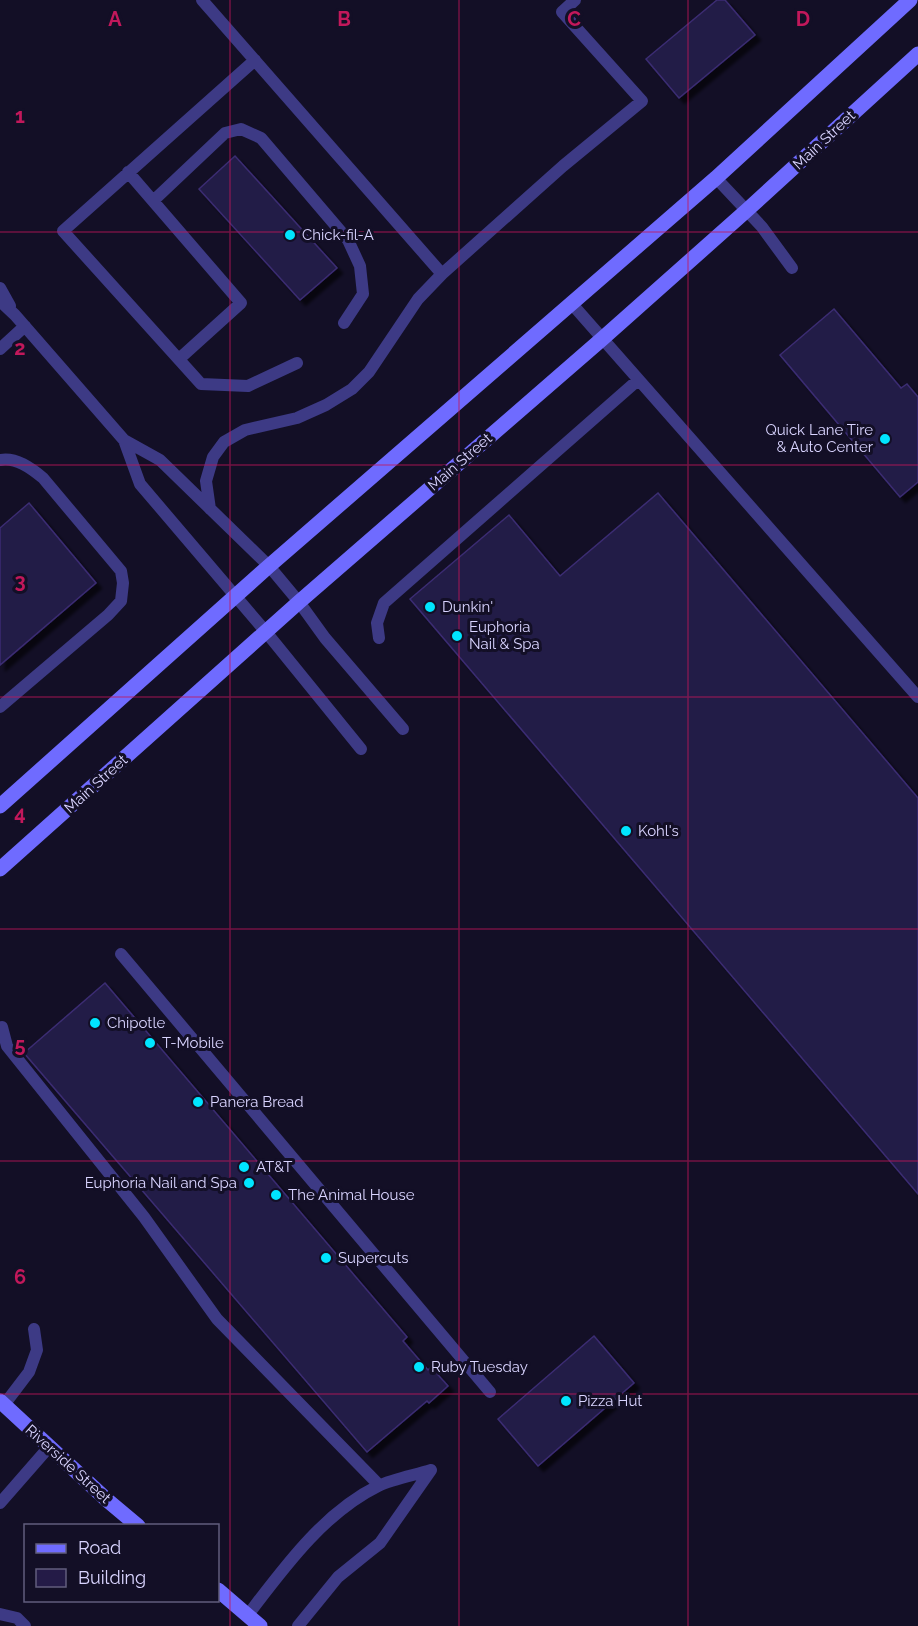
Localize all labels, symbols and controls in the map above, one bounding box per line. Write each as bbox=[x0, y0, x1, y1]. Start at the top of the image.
text: A bbox=[108, 7, 122, 31]
text: B bbox=[337, 7, 351, 31]
text: C bbox=[567, 7, 581, 31]
text: D bbox=[796, 7, 810, 31]
text: 1 bbox=[15, 104, 25, 128]
street label: Main Street bbox=[789, 107, 859, 173]
place label: Chick-fil-A bbox=[302, 226, 374, 244]
marker: Chick-fil-A bbox=[283, 228, 297, 242]
text: 2 bbox=[14, 336, 26, 360]
place label: Quick Lane Tire & Auto Center bbox=[765, 421, 874, 456]
street label: Main Street bbox=[424, 429, 496, 495]
marker: Quick Lane Tire & Auto Center bbox=[878, 432, 892, 446]
text: 3 bbox=[14, 569, 26, 593]
place label: Dunkin' bbox=[442, 598, 493, 616]
marker: Dunkin' bbox=[423, 600, 437, 614]
place label: Euphoria Nail & Spa bbox=[469, 618, 540, 653]
marker: Euphoria Nail & Spa bbox=[450, 629, 464, 643]
street label: Main Street bbox=[61, 751, 131, 817]
text: 4 bbox=[14, 801, 26, 825]
place label: Kohl's bbox=[638, 822, 679, 840]
marker: Kohl's bbox=[619, 824, 633, 838]
place label: Chipotle bbox=[107, 1014, 165, 1032]
marker: Chipotle bbox=[88, 1016, 102, 1030]
text: 5 bbox=[14, 1033, 26, 1057]
place label: T-Mobile bbox=[162, 1034, 224, 1052]
marker: T-Mobile bbox=[143, 1036, 157, 1050]
place label: Panera Bread bbox=[210, 1093, 304, 1111]
marker: Panera Bread bbox=[191, 1095, 205, 1109]
place label: AT&T bbox=[256, 1158, 293, 1176]
marker: AT&T bbox=[237, 1160, 251, 1174]
place label: Euphoria Nail and Spa bbox=[85, 1174, 237, 1192]
marker: Euphoria Nail and Spa bbox=[242, 1176, 256, 1190]
place label: The Animal House bbox=[288, 1186, 415, 1204]
marker: The Animal House bbox=[269, 1188, 283, 1202]
place label: Supercuts bbox=[338, 1249, 409, 1267]
marker: Supercuts bbox=[319, 1251, 333, 1265]
text: 6 bbox=[14, 1265, 26, 1289]
place label: Ruby Tuesday bbox=[431, 1358, 528, 1376]
marker: Ruby Tuesday bbox=[412, 1360, 426, 1374]
place label: Pizza Hut bbox=[578, 1392, 642, 1410]
marker: Pizza Hut bbox=[559, 1394, 573, 1408]
street label: Riverside Street bbox=[22, 1421, 114, 1507]
legend bbox=[24, 1524, 219, 1602]
text: Road bbox=[78, 1537, 121, 1558]
text: Building bbox=[78, 1567, 146, 1588]

